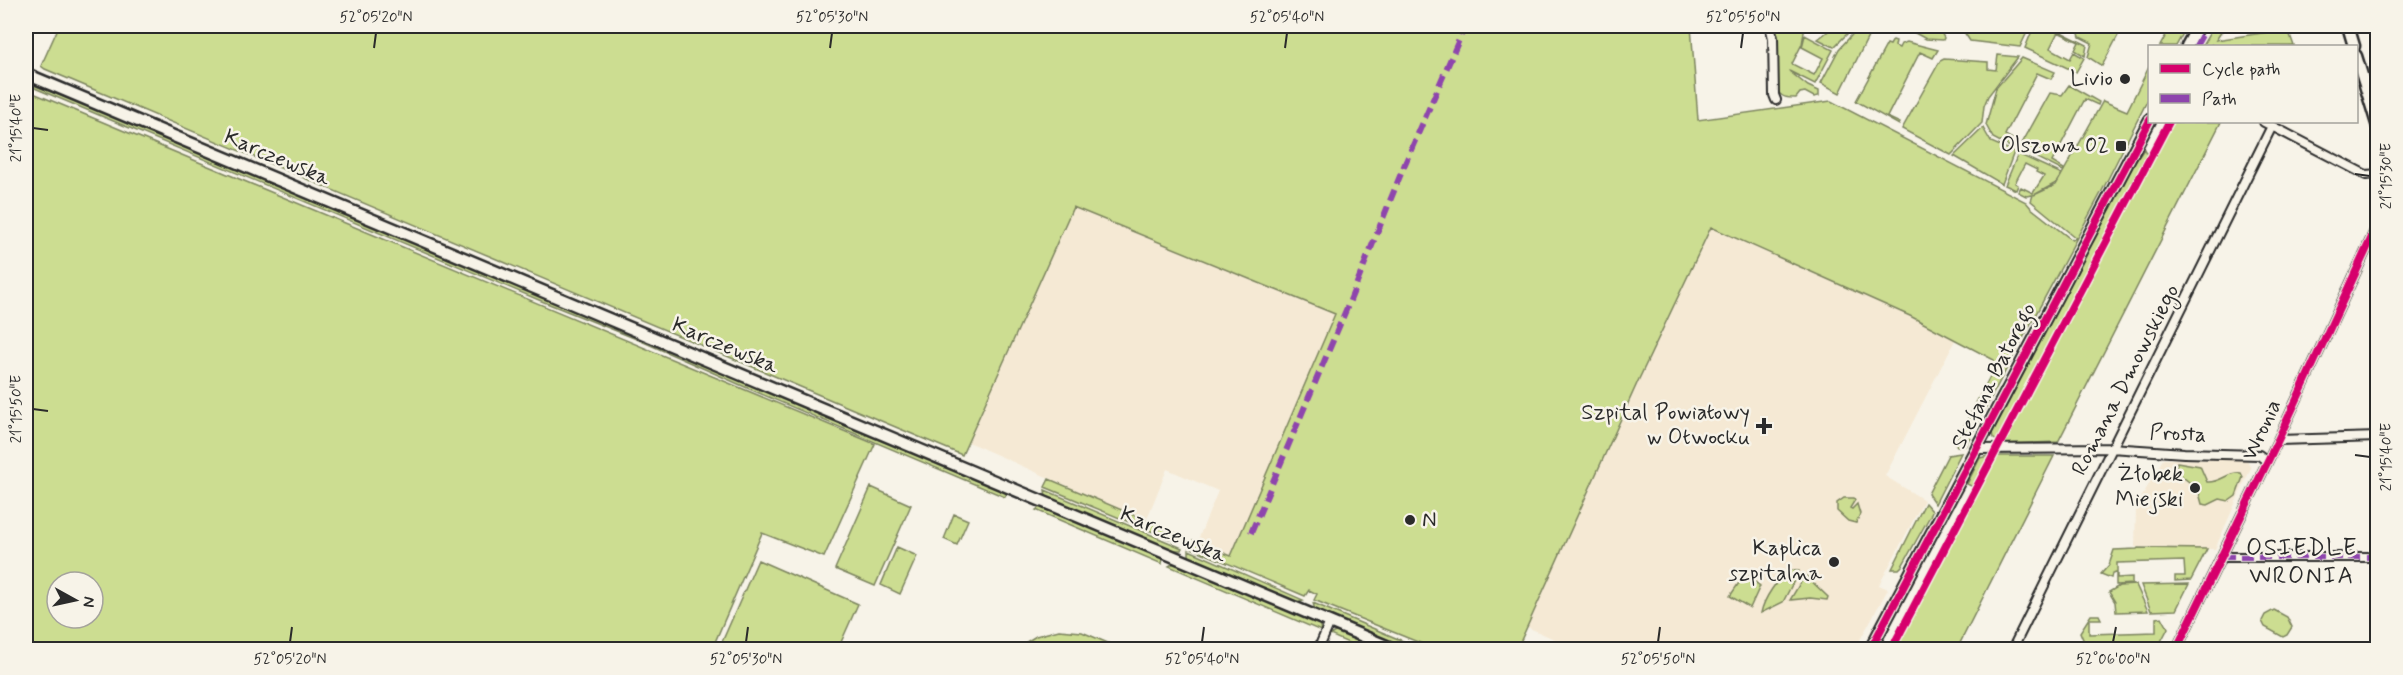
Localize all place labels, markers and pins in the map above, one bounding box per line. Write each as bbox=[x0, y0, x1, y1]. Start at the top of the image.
place label: Livio bbox=[2070, 65, 2113, 93]
marker: Livio bbox=[2118, 72, 2132, 86]
place label: Olszowa 02 bbox=[2000, 132, 2109, 160]
marker: Olszowa 02 bbox=[2114, 139, 2128, 153]
place label: Szpital Powiatowy w Otwocku bbox=[1581, 399, 1750, 452]
marker: Szpital Powiatowy w Otwocku bbox=[1755, 417, 1773, 435]
place label: Żłobek Miejski bbox=[2115, 461, 2183, 515]
marker: Żłobek Miejski bbox=[2188, 481, 2202, 495]
place label: N bbox=[1422, 506, 1437, 534]
marker: N bbox=[1403, 513, 1417, 527]
place label: Kaplica szpitalna bbox=[1728, 535, 1823, 588]
marker: Kaplica szpitalna bbox=[1827, 555, 1841, 569]

